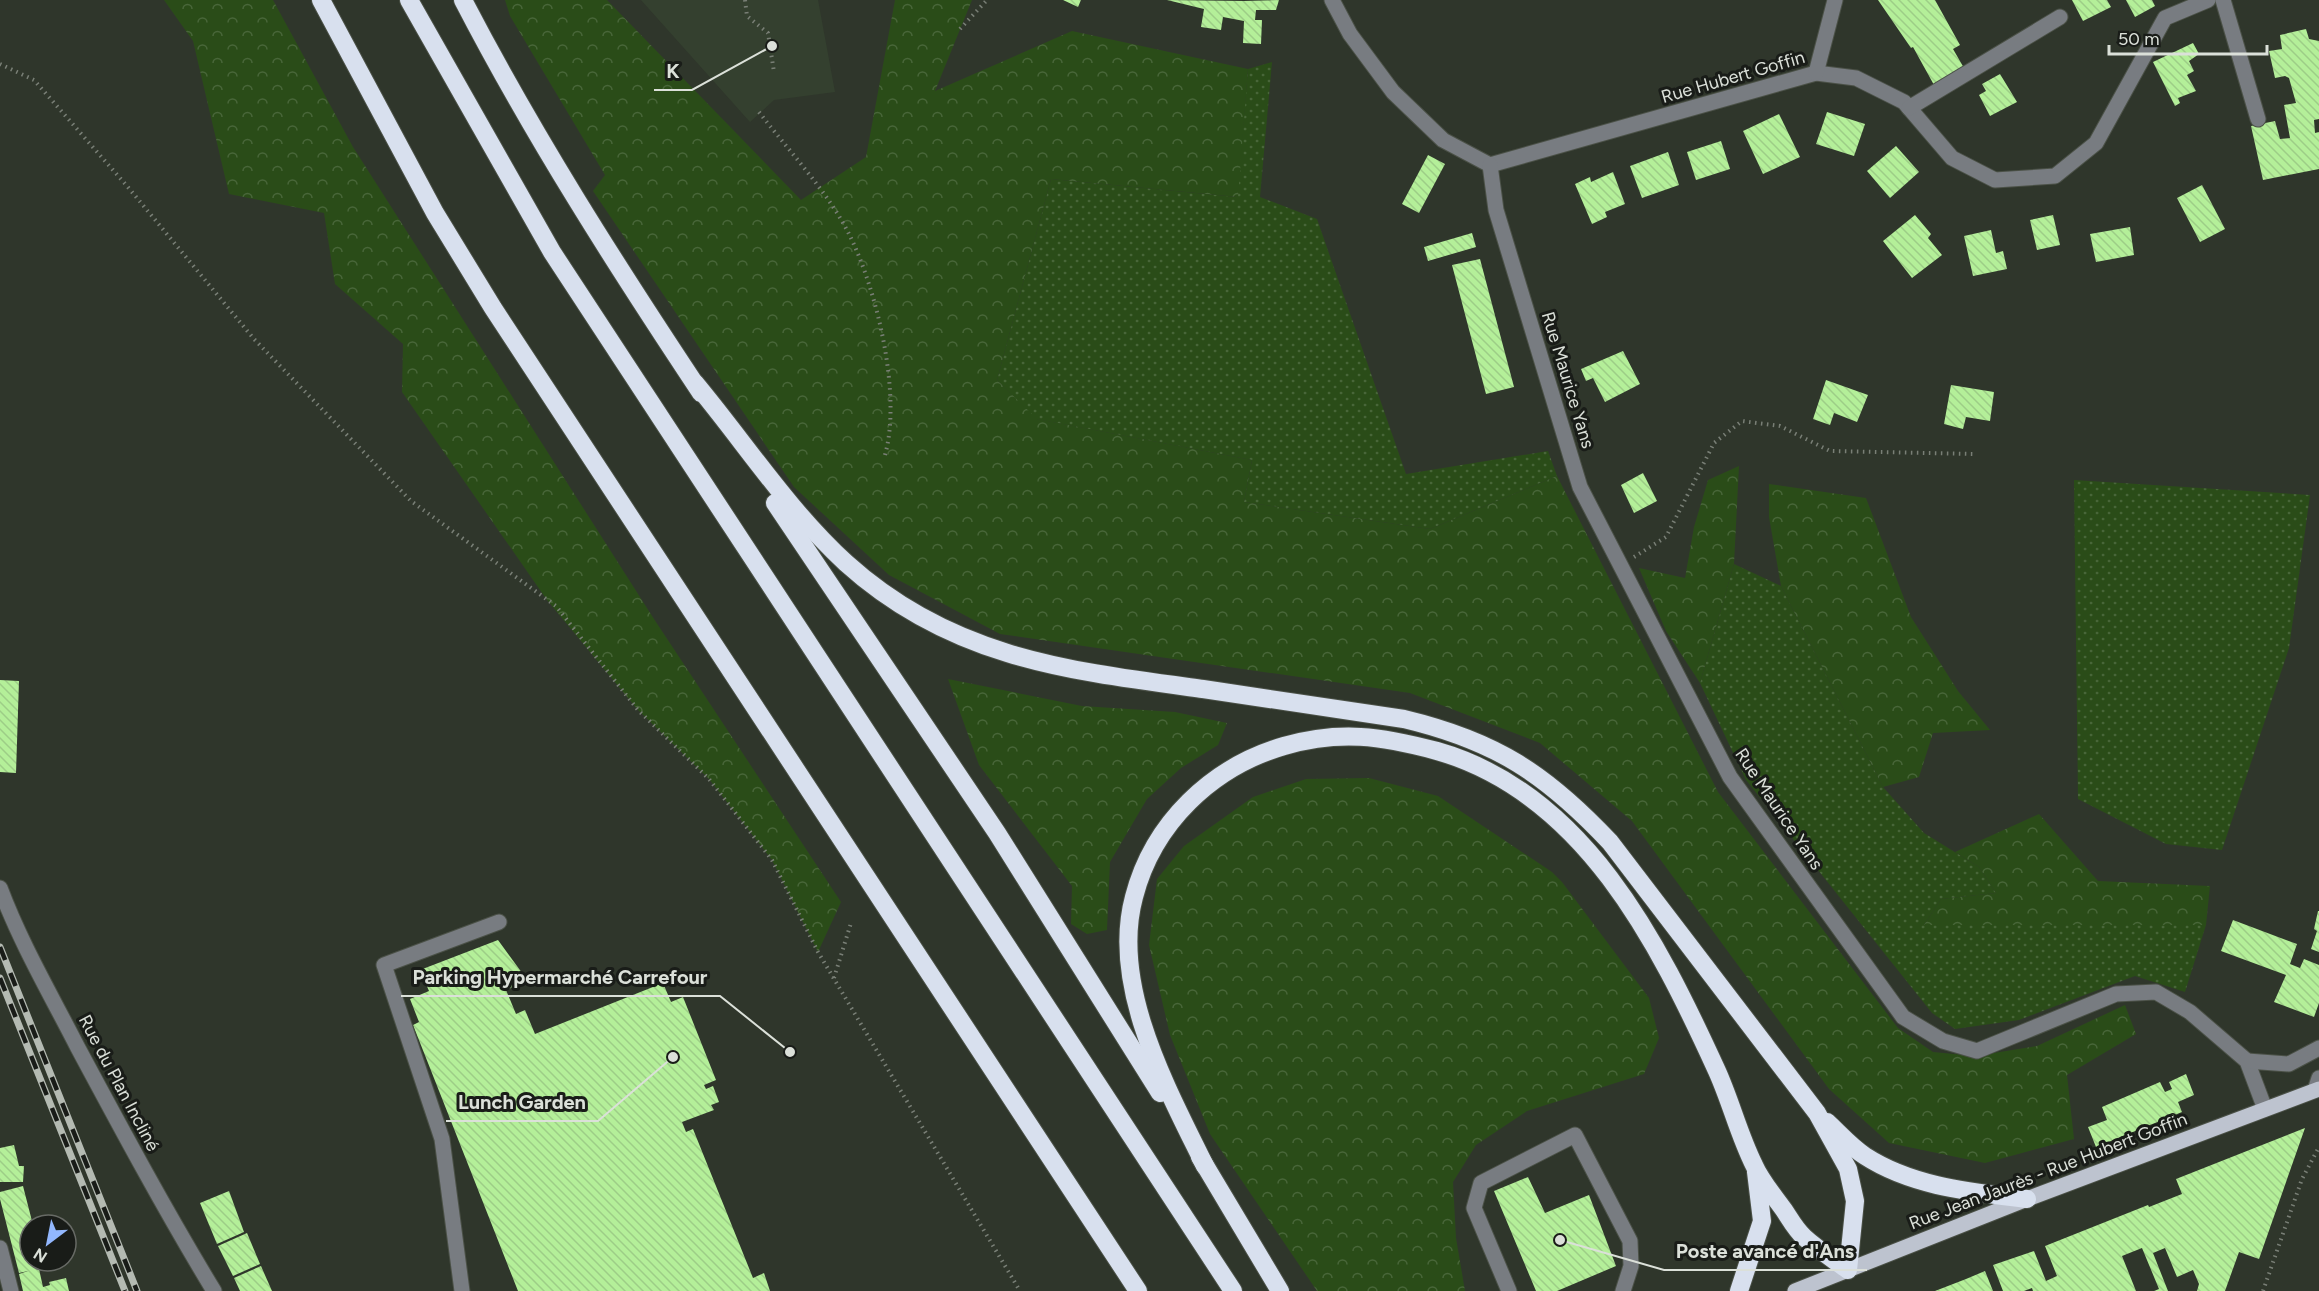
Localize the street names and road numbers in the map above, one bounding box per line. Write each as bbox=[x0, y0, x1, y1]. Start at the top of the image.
street label: Rue Hubert Goffin bbox=[1659, 46, 1807, 108]
street label: Rue Maurice Yans bbox=[1537, 309, 1599, 451]
street label: Rue Maurice Yans bbox=[1730, 744, 1828, 874]
street label: Rue du Plan Incliné bbox=[74, 1011, 164, 1155]
street label: Rue Jean Jaurès - Rue Hubert Goffin bbox=[1906, 1108, 2190, 1234]

